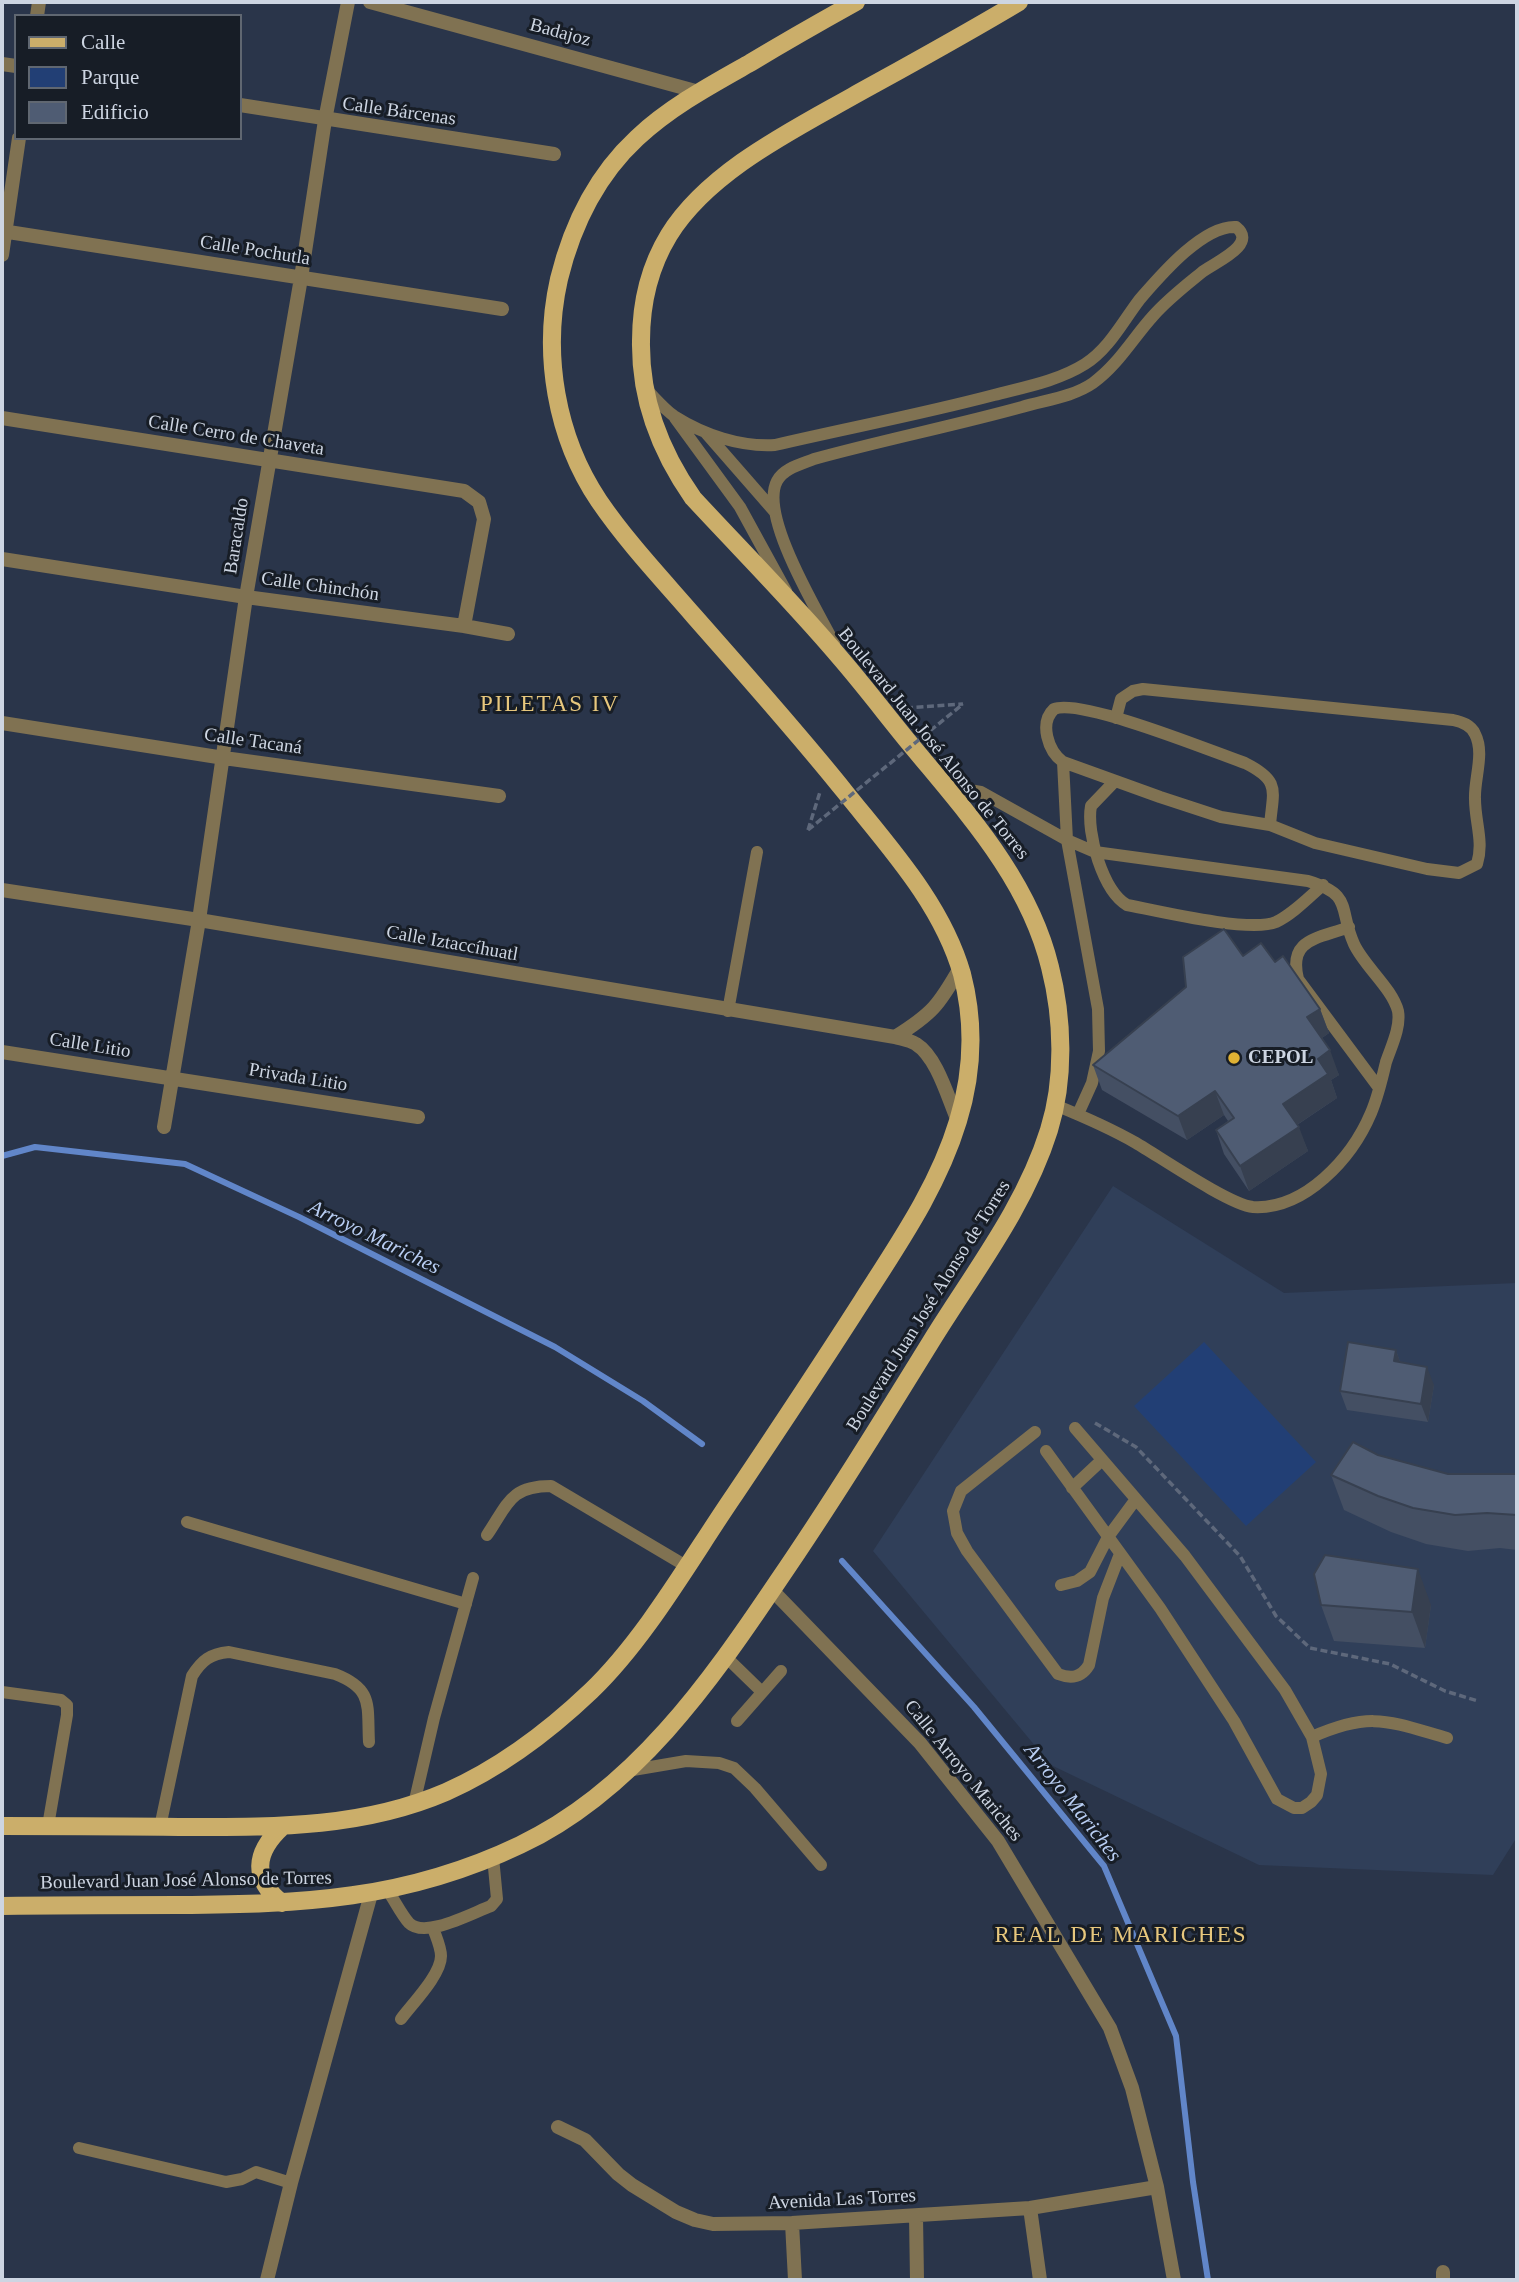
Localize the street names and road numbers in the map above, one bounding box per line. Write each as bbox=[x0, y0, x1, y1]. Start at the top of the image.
street label: Badajoz bbox=[527, 14, 593, 52]
street label: Calle Bárcenas bbox=[341, 93, 457, 131]
street label: Calle Pochutla bbox=[198, 231, 312, 271]
street label: Calle Cerro de Chaveta bbox=[146, 411, 326, 461]
street label: Baracaldo bbox=[220, 496, 254, 576]
street label: Calle Chinchón bbox=[260, 567, 380, 607]
street label: Boulevard Juan José Alonso de Torres bbox=[832, 624, 1034, 864]
street label: Calle Tacaná bbox=[203, 724, 303, 760]
street label: Calle Iztaccíhuatl bbox=[384, 921, 520, 967]
street label: Calle Litio bbox=[48, 1028, 132, 1064]
street label: Privada Litio bbox=[247, 1059, 349, 1097]
street label: Boulevard Juan José Alonso de Torres bbox=[842, 1176, 1016, 1436]
street label: Calle Arroyo Mariches bbox=[899, 1696, 1027, 1846]
street label: Boulevard Juan José Alonso de Torres bbox=[40, 1867, 332, 1895]
street label: Avenida Las Torres bbox=[767, 2185, 917, 2215]

